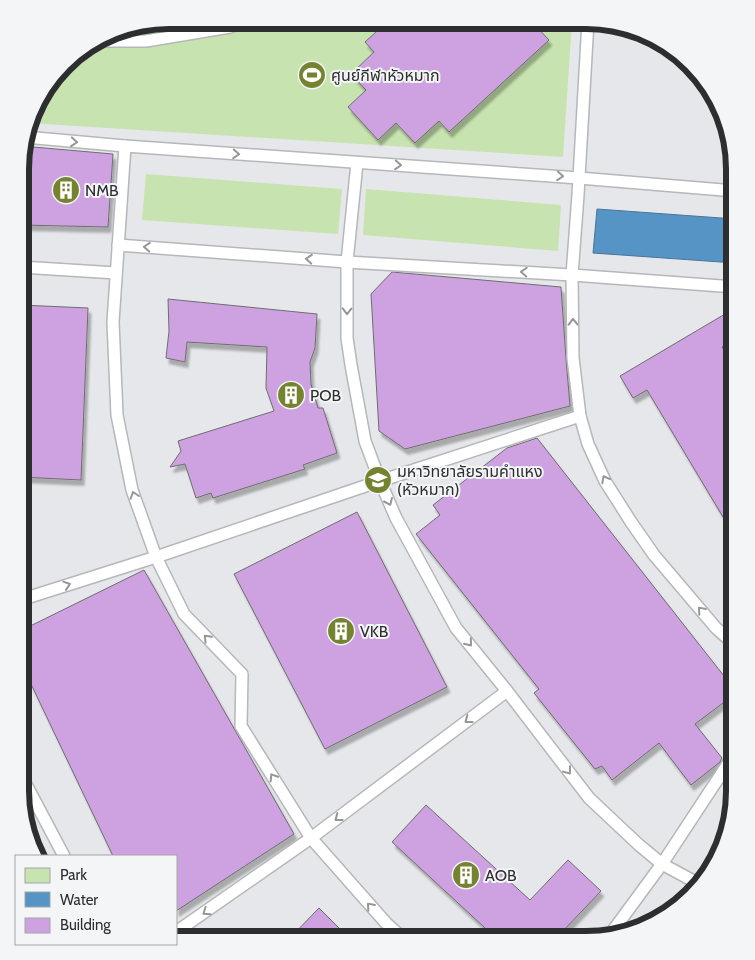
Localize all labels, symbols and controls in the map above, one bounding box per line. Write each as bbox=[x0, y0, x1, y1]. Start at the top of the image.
sports icon: ศูนย์กีฬาหัวหมาก bbox=[297, 60, 327, 90]
place label: ศูนย์กีฬาหัวหมาก bbox=[331, 66, 440, 85]
one-way arrow bbox=[70, 136, 78, 147]
one-way arrow bbox=[232, 148, 240, 159]
one-way arrow bbox=[394, 160, 402, 171]
one-way arrow bbox=[556, 171, 564, 182]
building icon: NMB bbox=[51, 175, 81, 205]
place label: NMB bbox=[85, 181, 119, 200]
one-way arrow bbox=[143, 241, 151, 252]
one-way arrow bbox=[305, 254, 313, 265]
one-way arrow bbox=[519, 266, 527, 277]
one-way arrow bbox=[342, 307, 352, 315]
one-way arrow bbox=[568, 318, 578, 326]
building icon: POB bbox=[276, 380, 306, 410]
place label: POB bbox=[310, 386, 341, 405]
place label: มหาวิทยาลัยรามคำแหง (หัวหมาก) bbox=[397, 462, 543, 499]
school or university icon: มหาวิทยาลัยรามคำแหง (หัวหมาก) bbox=[363, 465, 393, 495]
one-way arrow bbox=[601, 476, 611, 485]
one-way arrow bbox=[130, 491, 140, 499]
one-way arrow bbox=[382, 497, 393, 506]
one-way arrow bbox=[62, 581, 71, 591]
one-way arrow bbox=[697, 606, 706, 615]
building icon: VKB bbox=[326, 616, 356, 646]
place label: VKB bbox=[360, 622, 389, 641]
one-way arrow bbox=[204, 634, 213, 643]
one-way arrow bbox=[463, 637, 471, 646]
one-way arrow bbox=[464, 714, 474, 723]
one-way arrow bbox=[563, 765, 571, 774]
one-way arrow bbox=[269, 773, 279, 782]
one-way arrow bbox=[334, 812, 344, 821]
legend bbox=[15, 855, 178, 945]
building icon: AOB bbox=[451, 860, 481, 890]
text: Park bbox=[60, 866, 87, 884]
place label: AOB bbox=[485, 866, 517, 885]
text: Water bbox=[60, 891, 98, 909]
one-way arrow bbox=[367, 902, 376, 911]
one-way arrow bbox=[202, 906, 211, 915]
text: Building bbox=[60, 916, 111, 934]

